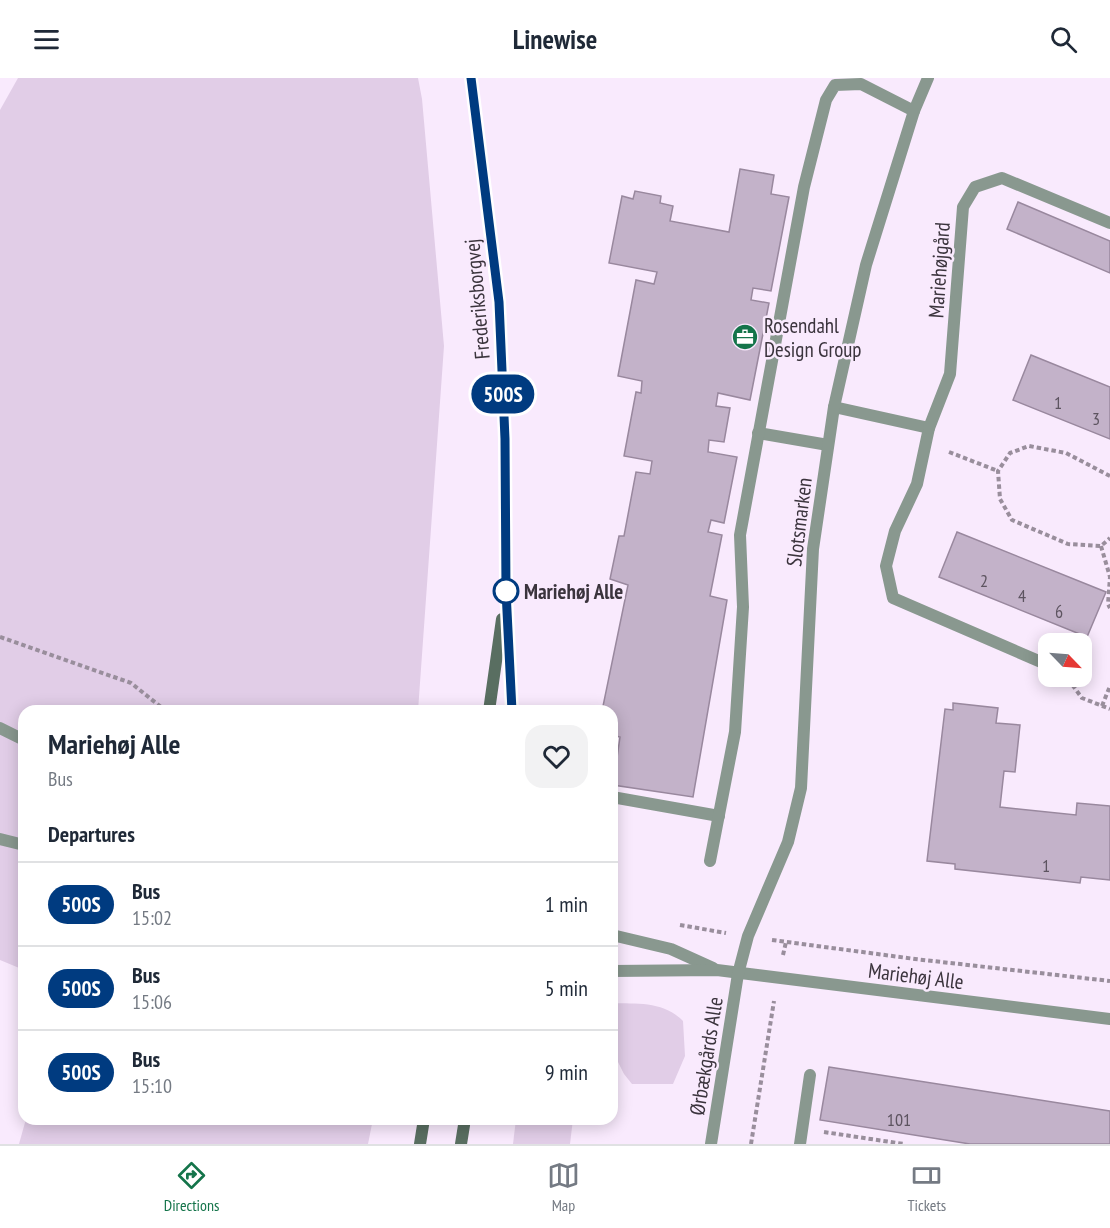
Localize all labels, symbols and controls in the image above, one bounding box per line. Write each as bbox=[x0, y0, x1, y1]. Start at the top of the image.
text: Linewise bbox=[513, 22, 597, 56]
icon: menu bbox=[30, 23, 63, 56]
icon: search bbox=[1047, 23, 1080, 56]
street label: Mariehøjgård bbox=[922, 221, 956, 319]
street label: Frederiksborgvej bbox=[458, 238, 496, 360]
place label: Rosendahl Design Group bbox=[764, 312, 862, 363]
office icon: Rosendahl Design Group bbox=[730, 322, 760, 352]
line badge: 500S bbox=[461, 374, 545, 414]
text: 500S bbox=[483, 381, 523, 408]
house number: 1 bbox=[1054, 391, 1062, 414]
house number: 3 bbox=[1092, 407, 1100, 430]
street label: Slotsmarken bbox=[780, 476, 818, 568]
house number: 2 bbox=[980, 569, 988, 592]
marker: Mariehøj Alle bbox=[493, 578, 519, 604]
place label: Mariehøj Alle bbox=[524, 578, 623, 605]
house number: 4 bbox=[1018, 584, 1026, 607]
house number: 6 bbox=[1055, 600, 1063, 623]
north arrow bbox=[1038, 633, 1092, 687]
map controls bbox=[1038, 633, 1092, 687]
text: Mariehøj Alle bbox=[48, 725, 180, 762]
button: heart bbox=[525, 725, 588, 788]
text: Bus bbox=[48, 766, 73, 792]
text: Departures bbox=[48, 820, 135, 848]
house number: 1 bbox=[1042, 854, 1050, 877]
text: Bus bbox=[132, 877, 160, 905]
text: 1 min bbox=[545, 890, 588, 918]
text: 500S bbox=[61, 891, 101, 918]
text: 15:02 bbox=[132, 905, 172, 931]
street label: Mariehøj Alle bbox=[867, 957, 965, 995]
text: Bus bbox=[132, 961, 160, 989]
text: 5 min bbox=[545, 974, 588, 1002]
text: 500S bbox=[61, 975, 101, 1002]
text: 15:06 bbox=[132, 989, 172, 1015]
street label: Ørbækgårds Alle bbox=[683, 995, 729, 1117]
text: Bus bbox=[132, 1045, 160, 1073]
text: 9 min bbox=[545, 1058, 588, 1086]
text: 500S bbox=[61, 1059, 101, 1086]
text: 15:10 bbox=[132, 1073, 172, 1099]
house number: 101 bbox=[887, 1108, 911, 1131]
tab: Directions bbox=[164, 1159, 219, 1215]
tab: Map bbox=[547, 1159, 580, 1215]
tab: Tickets bbox=[907, 1159, 946, 1215]

